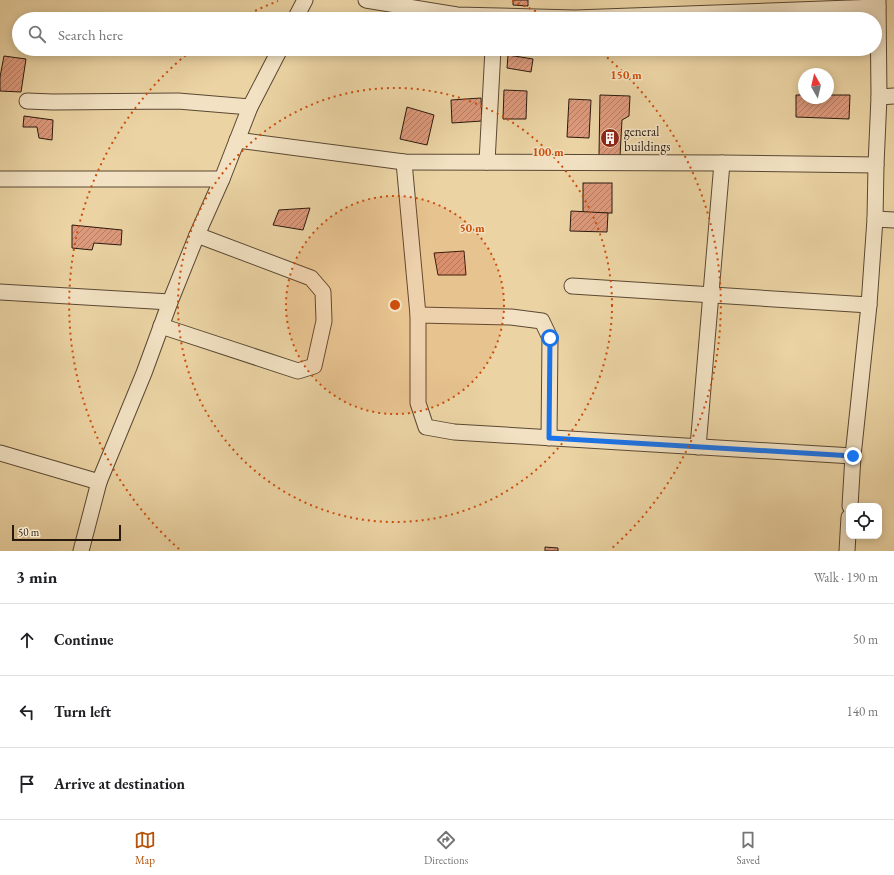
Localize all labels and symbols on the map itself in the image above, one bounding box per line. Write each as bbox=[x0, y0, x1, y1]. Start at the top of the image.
text: 150 m bbox=[610, 67, 642, 83]
north arrow bbox=[798, 68, 834, 104]
place label: general buildings bbox=[624, 123, 670, 155]
building icon: general buildings bbox=[599, 127, 621, 149]
text: 100 m bbox=[532, 144, 564, 160]
text: 50 m bbox=[459, 220, 485, 236]
centre of rings bbox=[388, 298, 402, 312]
route start bbox=[541, 329, 559, 347]
route end bbox=[844, 447, 862, 465]
scale bar bbox=[12, 523, 121, 542]

